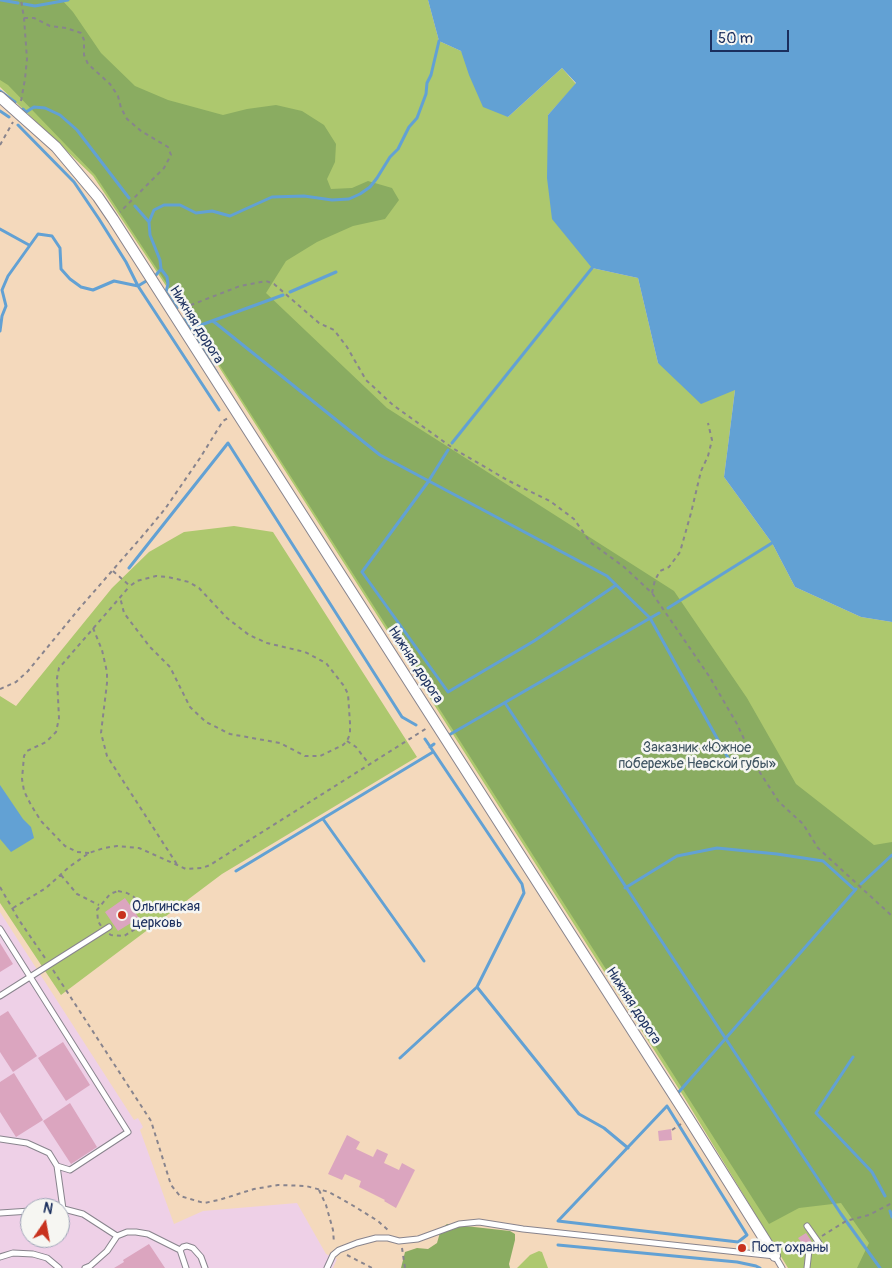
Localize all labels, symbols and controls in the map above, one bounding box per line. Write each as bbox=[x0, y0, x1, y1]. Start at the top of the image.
scale bar bbox=[712, 20, 791, 52]
text: 50 m bbox=[718, 29, 753, 48]
street label: Нижняя дорога bbox=[165, 283, 227, 367]
street label: Нижняя дорога bbox=[384, 623, 446, 707]
park label: Заказник «Южное побережье Невской губы» bbox=[618, 740, 776, 772]
place label: Ольгинская церковь bbox=[132, 899, 200, 932]
marker: Ольгинская церковь bbox=[116, 909, 128, 921]
street label: Нижняя дорога bbox=[602, 964, 664, 1048]
north arrow bbox=[20, 1198, 70, 1248]
text: N bbox=[42, 1200, 54, 1218]
place label: Пост охраны bbox=[752, 1240, 828, 1256]
marker: Пост охраны bbox=[736, 1242, 748, 1254]

